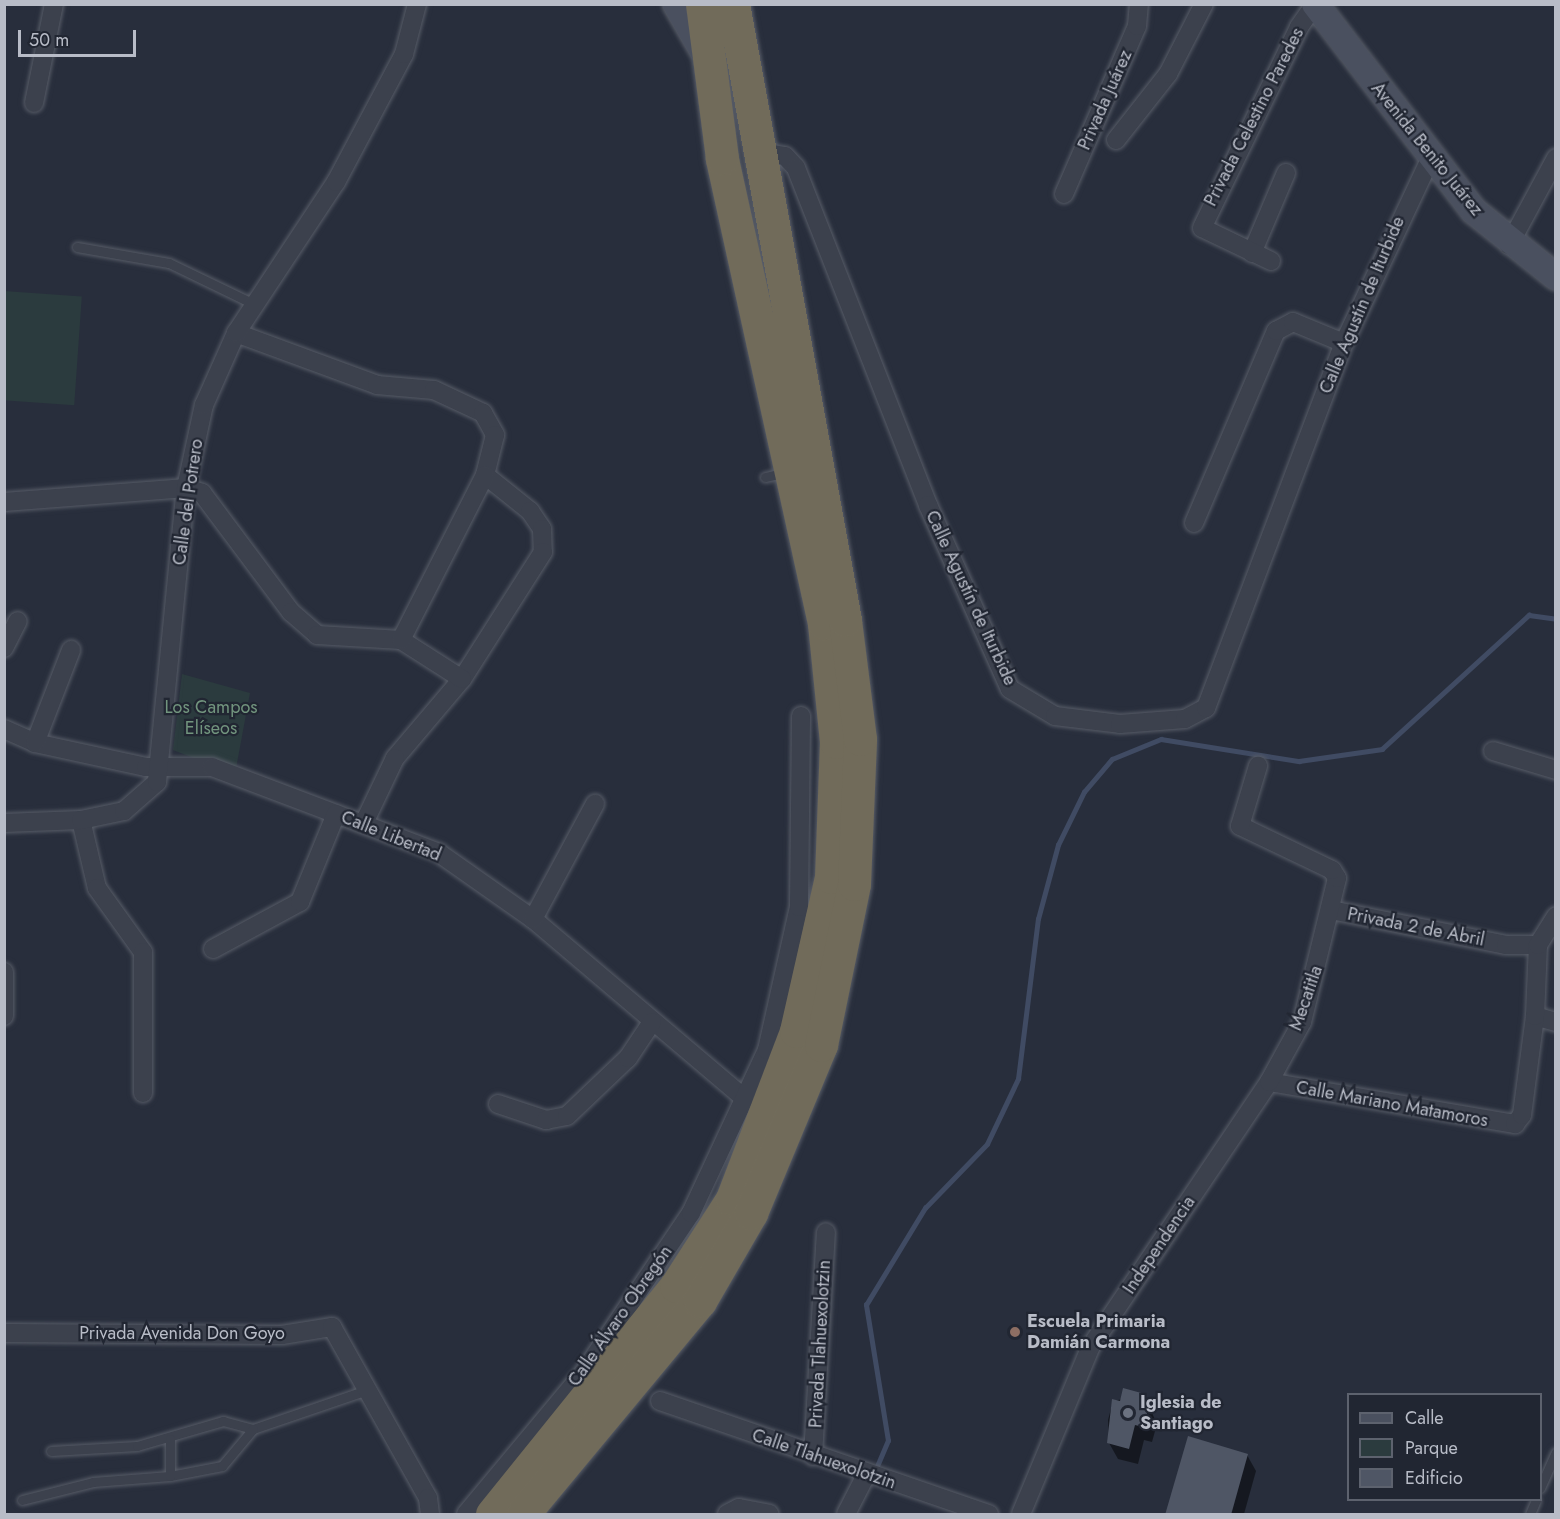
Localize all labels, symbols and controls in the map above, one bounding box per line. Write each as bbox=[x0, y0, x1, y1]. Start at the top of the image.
scale bar bbox=[21, 18, 140, 56]
street label: Privada Celestino Paredes bbox=[1200, 24, 1308, 210]
text: 50 m bbox=[29, 27, 69, 53]
street label: Privada Juárez bbox=[1073, 47, 1137, 153]
street label: Avenida Benito Juárez bbox=[1367, 78, 1487, 220]
street label: Calle Agustín de Iturbide bbox=[1315, 213, 1409, 397]
street label: Calle del Potrero bbox=[168, 437, 208, 567]
street label: Calle Agustín de Iturbide bbox=[921, 507, 1021, 689]
park label: Los Campos Elíseos bbox=[165, 697, 257, 740]
street label: Calle Libertad bbox=[338, 806, 444, 866]
street label: Privada 2 de Abril bbox=[1346, 903, 1486, 951]
street label: Mecatitla bbox=[1285, 963, 1327, 1033]
street label: Calle Mariano Matamoros bbox=[1294, 1076, 1490, 1132]
street label: Independencia bbox=[1118, 1192, 1200, 1298]
street label: Calle Álvaro Obregón bbox=[563, 1241, 677, 1391]
street label: Privada Tlahuexolotzin bbox=[805, 1259, 835, 1429]
place label: Escuela Primaria Damián Carmona bbox=[1027, 1311, 1170, 1354]
street label: Privada Avenida Don Goyo bbox=[79, 1322, 285, 1344]
marker: Escuela Primaria Damián Carmona bbox=[1008, 1325, 1022, 1339]
place label: Iglesia de Santiago bbox=[1140, 1392, 1222, 1434]
legend bbox=[1347, 1393, 1542, 1501]
text: Calle bbox=[1405, 1405, 1444, 1431]
marker: Iglesia de Santiago bbox=[1121, 1406, 1135, 1420]
street label: Calle Tlahuexolotzin bbox=[749, 1424, 899, 1494]
text: Parque bbox=[1405, 1435, 1458, 1461]
text: Edificio bbox=[1405, 1465, 1463, 1491]

